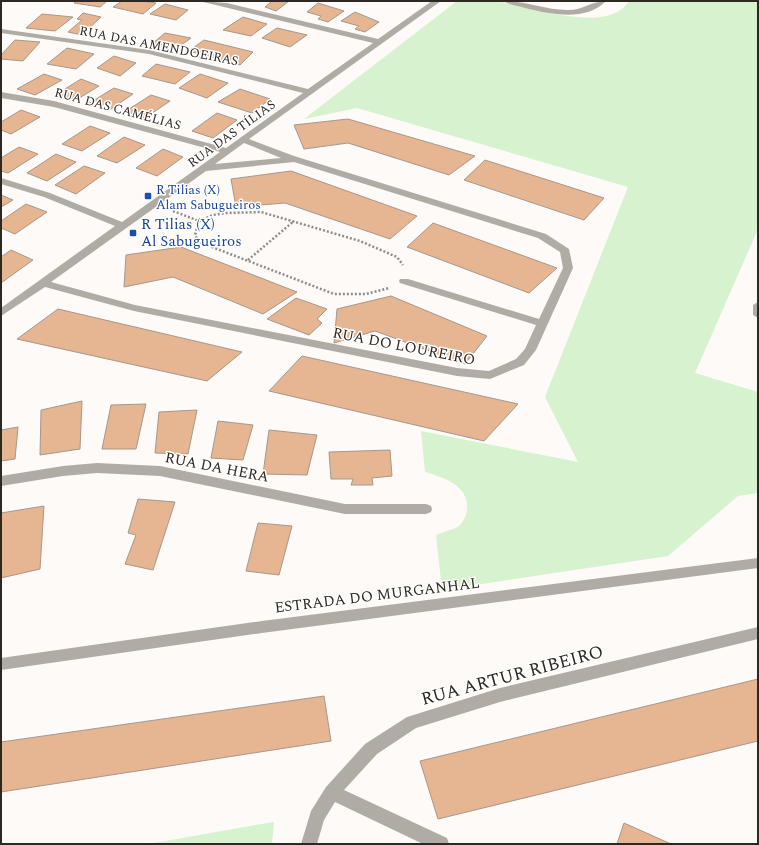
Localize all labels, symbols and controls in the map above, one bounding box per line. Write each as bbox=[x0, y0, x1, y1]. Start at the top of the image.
street label: RUA DAS AMENDOEIRAS bbox=[78, 21, 240, 71]
street label: RUA DAS CAMÉLIAS bbox=[52, 82, 183, 136]
street label: RUA DAS TÍLIAS bbox=[183, 95, 280, 173]
place label: R Tilias (X) Alam Sabugueiros bbox=[156, 180, 261, 215]
marker: R Tilias (X) Alam Sabugueiros bbox=[143, 191, 153, 201]
place label: R Tilias (X) Al Sabugueiros bbox=[141, 213, 242, 253]
marker: R Tilias (X) Al Sabugueiros bbox=[128, 228, 138, 238]
street label: RUA DO LOUREIRO bbox=[331, 321, 477, 372]
street label: RUA DA HERA bbox=[163, 446, 271, 489]
street label: ESTRADA DO MURGANHAL bbox=[273, 572, 481, 619]
street label: RUA ARTUR RIBEIRO bbox=[418, 638, 606, 713]

